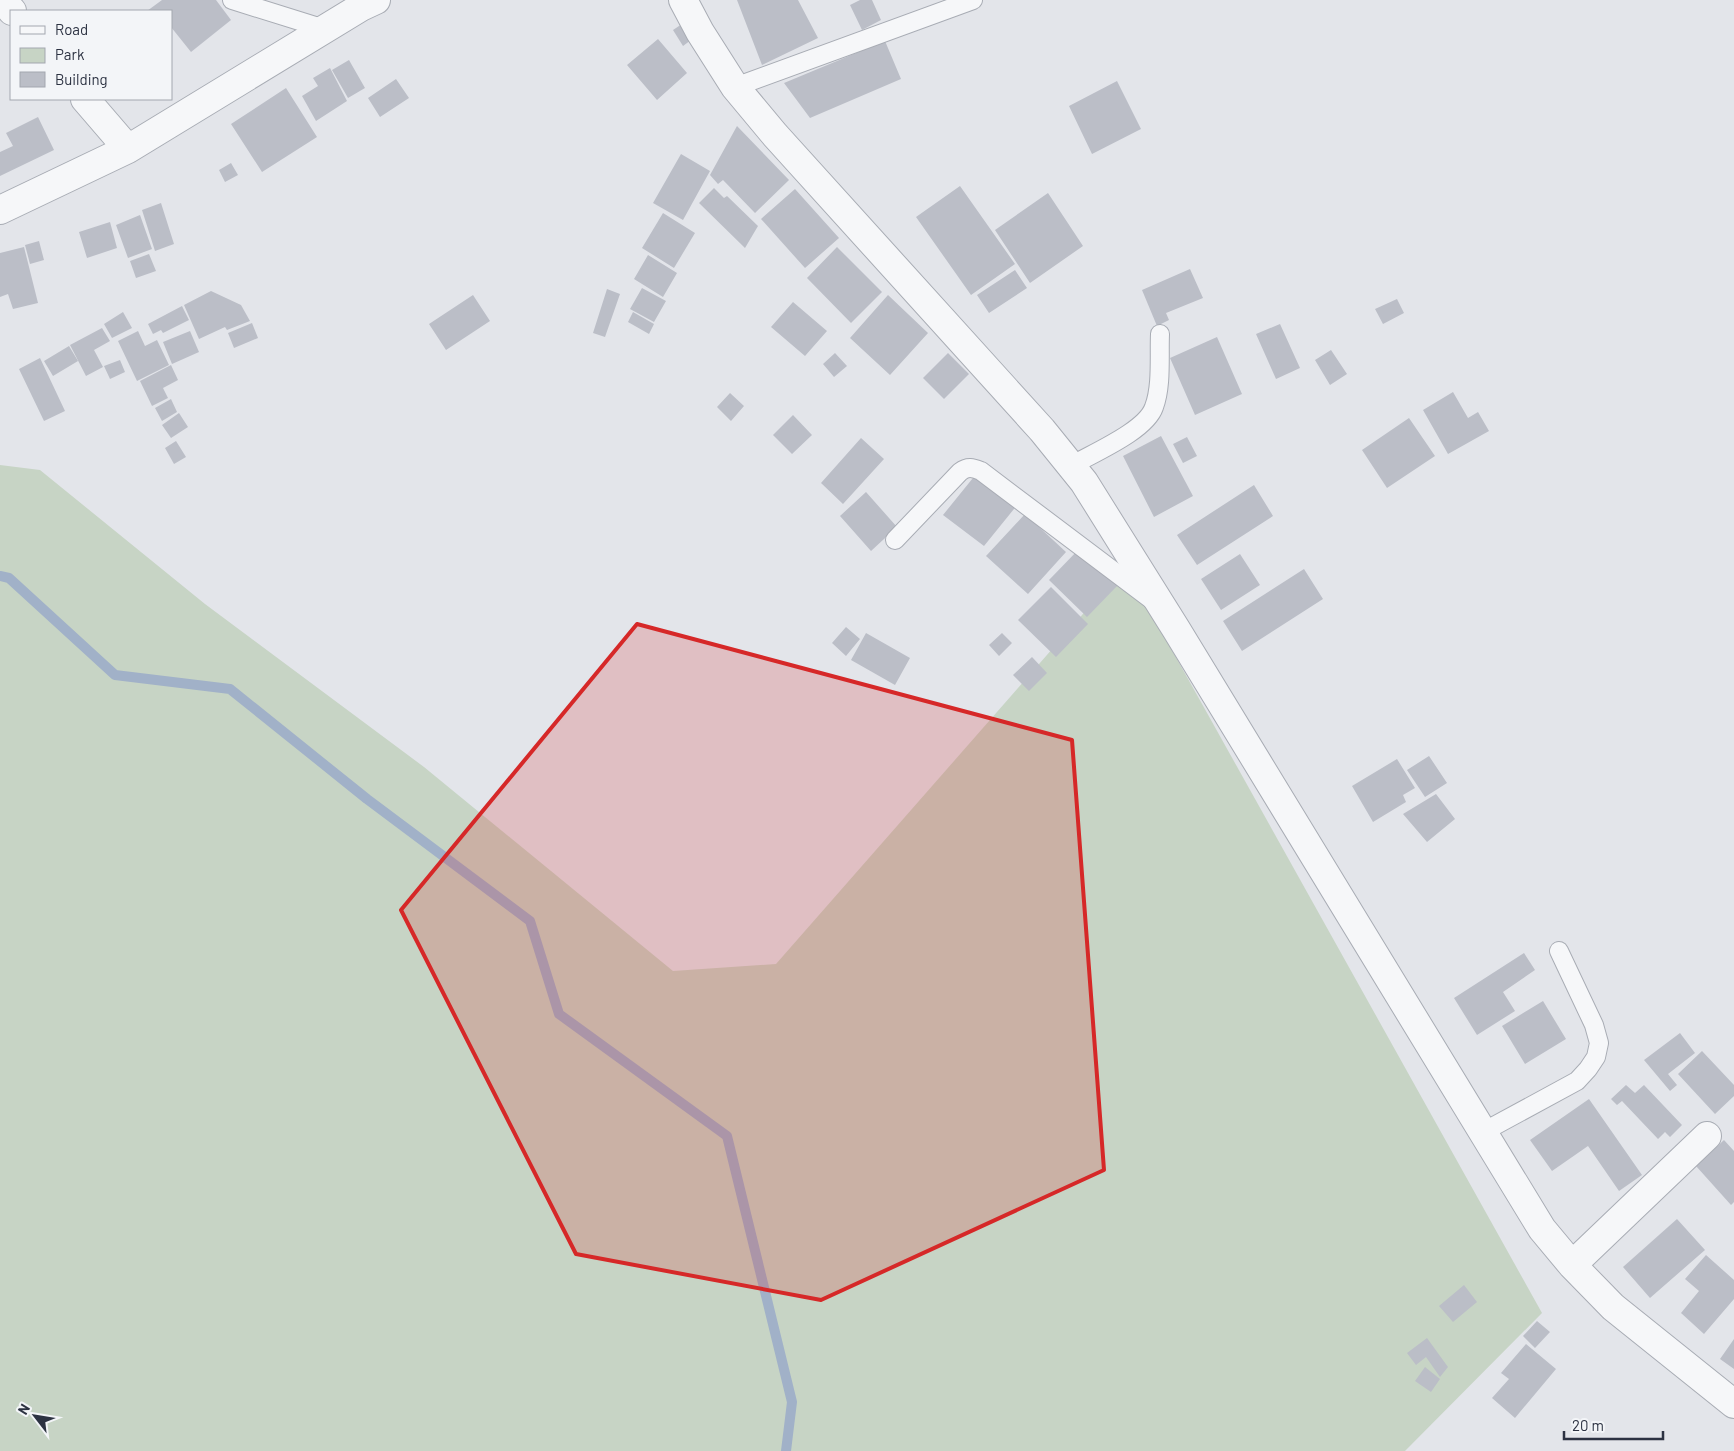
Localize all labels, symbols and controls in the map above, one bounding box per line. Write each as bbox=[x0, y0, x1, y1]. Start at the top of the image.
legend bbox=[10, 10, 172, 100]
text: Road bbox=[55, 20, 88, 38]
text: Park bbox=[55, 45, 85, 63]
text: Building bbox=[55, 70, 108, 88]
north arrow bbox=[10, 1391, 60, 1441]
text: N bbox=[14, 1401, 33, 1417]
scale bar bbox=[1564, 1408, 1663, 1440]
text: 20 m bbox=[1572, 1416, 1604, 1434]

